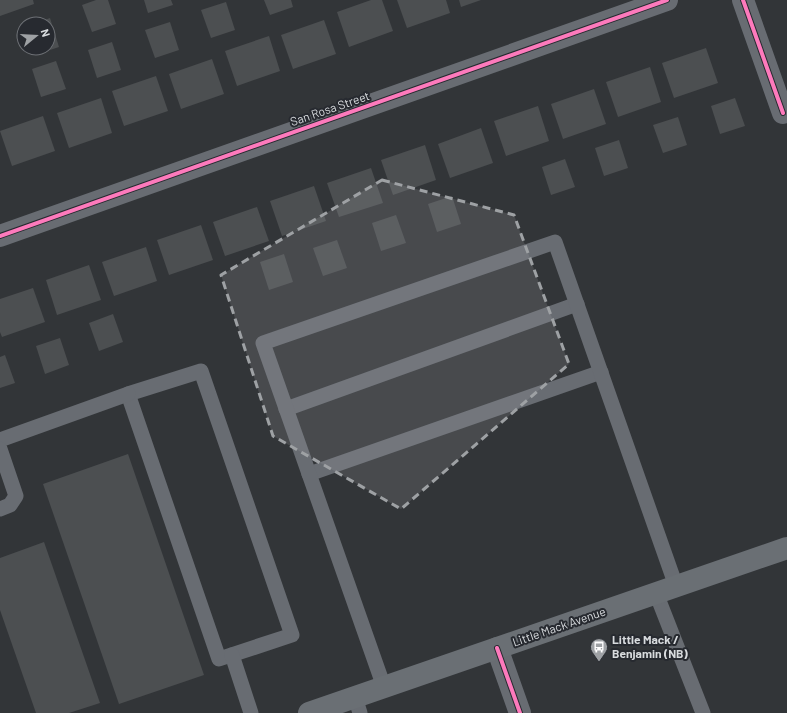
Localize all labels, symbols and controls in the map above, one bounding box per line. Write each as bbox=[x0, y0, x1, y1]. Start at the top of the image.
north arrow bbox=[16, 16, 56, 56]
text: N bbox=[39, 27, 53, 38]
street label: San Rosa Street bbox=[288, 88, 371, 128]
street label: Little Mack Avenue bbox=[510, 604, 607, 649]
place label: Little Mack / Benjamin (NB) bbox=[612, 632, 688, 660]
bus stop icon: Little Mack / Benjamin (NB) bbox=[589, 637, 609, 662]

